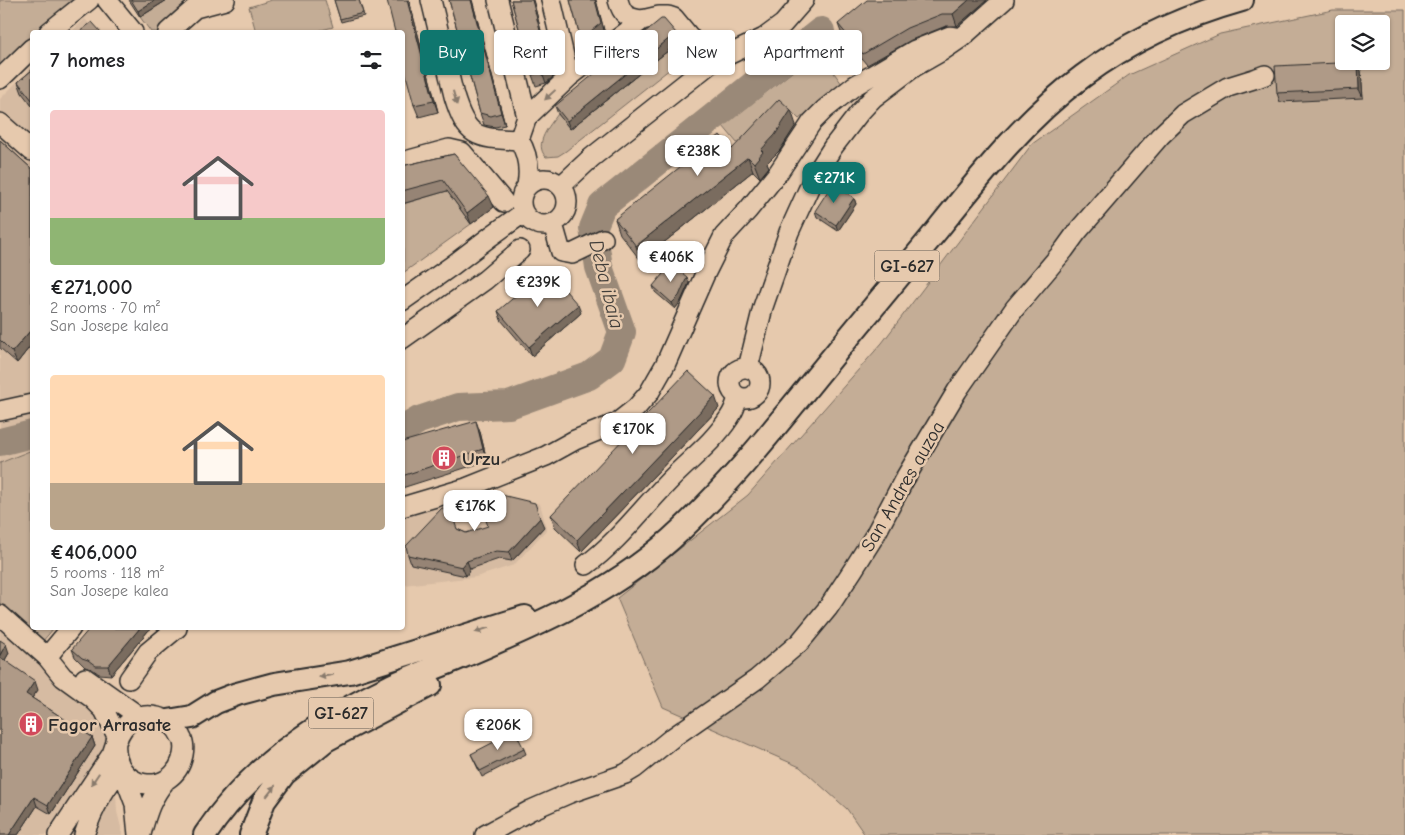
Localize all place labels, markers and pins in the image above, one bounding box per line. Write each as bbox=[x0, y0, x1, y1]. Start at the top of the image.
pin: €238K bbox=[663, 134, 733, 177]
pin: €271K bbox=[799, 162, 869, 204]
pin: €406K bbox=[636, 240, 706, 283]
pin: €239K bbox=[503, 266, 573, 308]
pin: €170K bbox=[598, 412, 668, 455]
building icon: Urzu bbox=[431, 445, 457, 471]
place label: Urzu bbox=[462, 448, 500, 470]
pin: €176K bbox=[440, 490, 510, 532]
pin: €206K bbox=[463, 708, 533, 751]
building icon: Fagor Arrasate bbox=[18, 711, 44, 737]
place label: Fagor Arrasate bbox=[48, 714, 171, 736]

